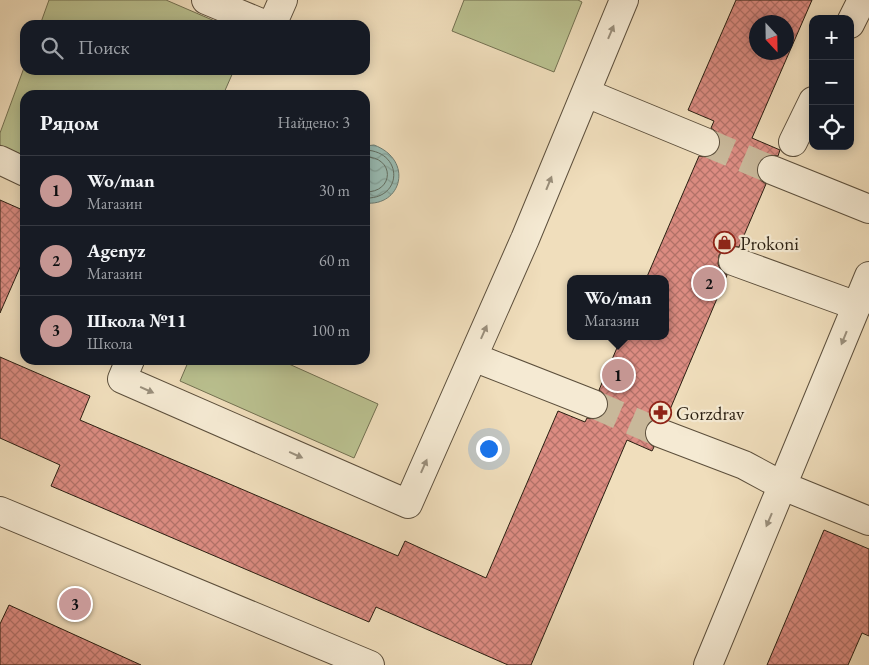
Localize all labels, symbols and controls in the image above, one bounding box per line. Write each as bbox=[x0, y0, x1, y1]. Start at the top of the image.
north arrow bbox=[749, 15, 794, 60]
map controls bbox=[809, 15, 854, 150]
button: + bbox=[809, 15, 854, 60]
search box bbox=[20, 20, 370, 75]
one-way arrow bbox=[607, 24, 615, 39]
icon: search bbox=[38, 34, 66, 62]
text: Поиск bbox=[78, 35, 130, 60]
button: − bbox=[809, 60, 854, 105]
button: locate bbox=[809, 105, 854, 150]
text: Рядом bbox=[40, 109, 99, 136]
text: Найдено: 3 bbox=[278, 112, 350, 133]
text: Wo/man bbox=[87, 168, 155, 193]
one-way arrow bbox=[545, 176, 553, 190]
text: 1 bbox=[52, 180, 60, 201]
text: 30 m bbox=[319, 180, 350, 201]
text: Магазин bbox=[87, 193, 142, 214]
shop icon: Prokoni bbox=[712, 231, 736, 255]
place label: Prokoni bbox=[740, 231, 799, 256]
text: Agenyz bbox=[87, 238, 146, 263]
text: 2 bbox=[52, 250, 60, 271]
text: 60 m bbox=[319, 250, 350, 271]
text: Магазин bbox=[87, 263, 142, 284]
pin: 2 bbox=[693, 264, 725, 302]
popup bbox=[567, 275, 669, 340]
text: Wo/man bbox=[584, 285, 652, 310]
text: Школа №11 bbox=[87, 308, 187, 333]
text: Магазин bbox=[584, 310, 639, 331]
text: 3 bbox=[52, 320, 60, 341]
text: 100 m bbox=[311, 320, 350, 341]
one-way arrow bbox=[481, 325, 489, 339]
one-way arrow bbox=[840, 331, 848, 346]
text: Школа bbox=[87, 333, 132, 354]
pin: 1 bbox=[602, 356, 634, 394]
one-way arrow bbox=[140, 387, 154, 395]
pharmacy icon: Gorzdrav bbox=[648, 401, 672, 425]
place label: Gorzdrav bbox=[676, 401, 745, 426]
your location bbox=[476, 436, 502, 462]
one-way arrow bbox=[289, 452, 303, 460]
one-way arrow bbox=[421, 459, 429, 473]
one-way arrow bbox=[764, 513, 772, 527]
pin: 3 bbox=[59, 585, 91, 623]

